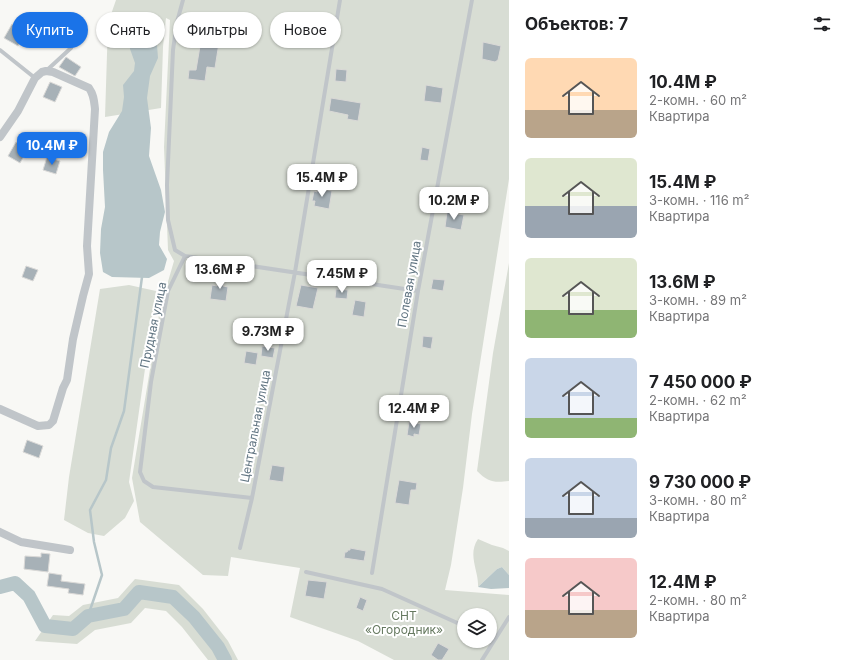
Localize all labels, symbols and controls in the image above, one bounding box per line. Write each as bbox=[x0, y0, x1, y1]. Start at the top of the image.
chip: Купить bbox=[12, 12, 88, 48]
chip: Снять bbox=[96, 12, 165, 48]
chip: Фильтры bbox=[173, 12, 262, 48]
chip: Новое bbox=[270, 12, 341, 48]
icon: filters bbox=[811, 13, 833, 35]
text: Объектов: 7 bbox=[525, 14, 628, 34]
text: 10.4M ₽ bbox=[649, 72, 717, 92]
icon: home bbox=[557, 74, 605, 122]
text: 2-комн. · 60 m² bbox=[649, 92, 747, 108]
text: Квартира bbox=[649, 108, 710, 124]
pin: 10.4M ₽ bbox=[15, 132, 89, 166]
text: 10.4M ₽ bbox=[26, 137, 78, 153]
pin: 15.4M ₽ bbox=[285, 164, 359, 198]
text: 15.4M ₽ bbox=[296, 169, 348, 185]
text: 15.4M ₽ bbox=[649, 172, 716, 192]
icon: home bbox=[557, 174, 605, 222]
pin: 10.2M ₽ bbox=[417, 187, 491, 221]
text: 10.2M ₽ bbox=[428, 192, 480, 208]
text: 3-комн. · 116 m² bbox=[649, 192, 749, 208]
text: Квартира bbox=[649, 208, 710, 224]
street label: Полевая улица bbox=[394, 240, 424, 328]
pin: 13.6M ₽ bbox=[183, 256, 257, 290]
pin: 7.45M ₽ bbox=[305, 260, 379, 294]
text: 13.6M ₽ bbox=[195, 261, 245, 277]
text: 7.45M ₽ bbox=[316, 265, 368, 281]
text: 13.6M ₽ bbox=[649, 272, 716, 292]
icon: home bbox=[557, 274, 605, 322]
street label: Прудная улица bbox=[137, 281, 169, 369]
text: 3-комн. · 89 m² bbox=[649, 292, 747, 308]
text: Квартира bbox=[649, 308, 710, 324]
pin: 9.73M ₽ bbox=[231, 318, 305, 352]
text: 9.73M ₽ bbox=[242, 323, 294, 339]
street label: Центральная улица bbox=[237, 368, 273, 484]
text: 7 450 000 ₽ bbox=[649, 372, 752, 392]
icon: home bbox=[557, 374, 605, 422]
text: 2-комн. · 62 m² bbox=[649, 392, 747, 408]
pin: 12.4M ₽ bbox=[377, 395, 451, 429]
text: 12.4M ₽ bbox=[388, 400, 440, 416]
text: Квартира bbox=[649, 408, 710, 424]
text: 9 730 000 ₽ bbox=[649, 472, 751, 492]
icon: home bbox=[557, 474, 605, 522]
text: 3-комн. · 80 m² bbox=[649, 492, 747, 508]
text: Квартира bbox=[649, 508, 710, 524]
text: 12.4M ₽ bbox=[649, 572, 717, 592]
icon: home bbox=[557, 574, 605, 622]
text: 2-комн. · 80 m² bbox=[649, 592, 747, 608]
park label: СНТ «Огородник» bbox=[365, 608, 443, 637]
map controls bbox=[457, 608, 497, 648]
button: layers bbox=[457, 608, 497, 648]
text: Квартира bbox=[649, 608, 710, 624]

